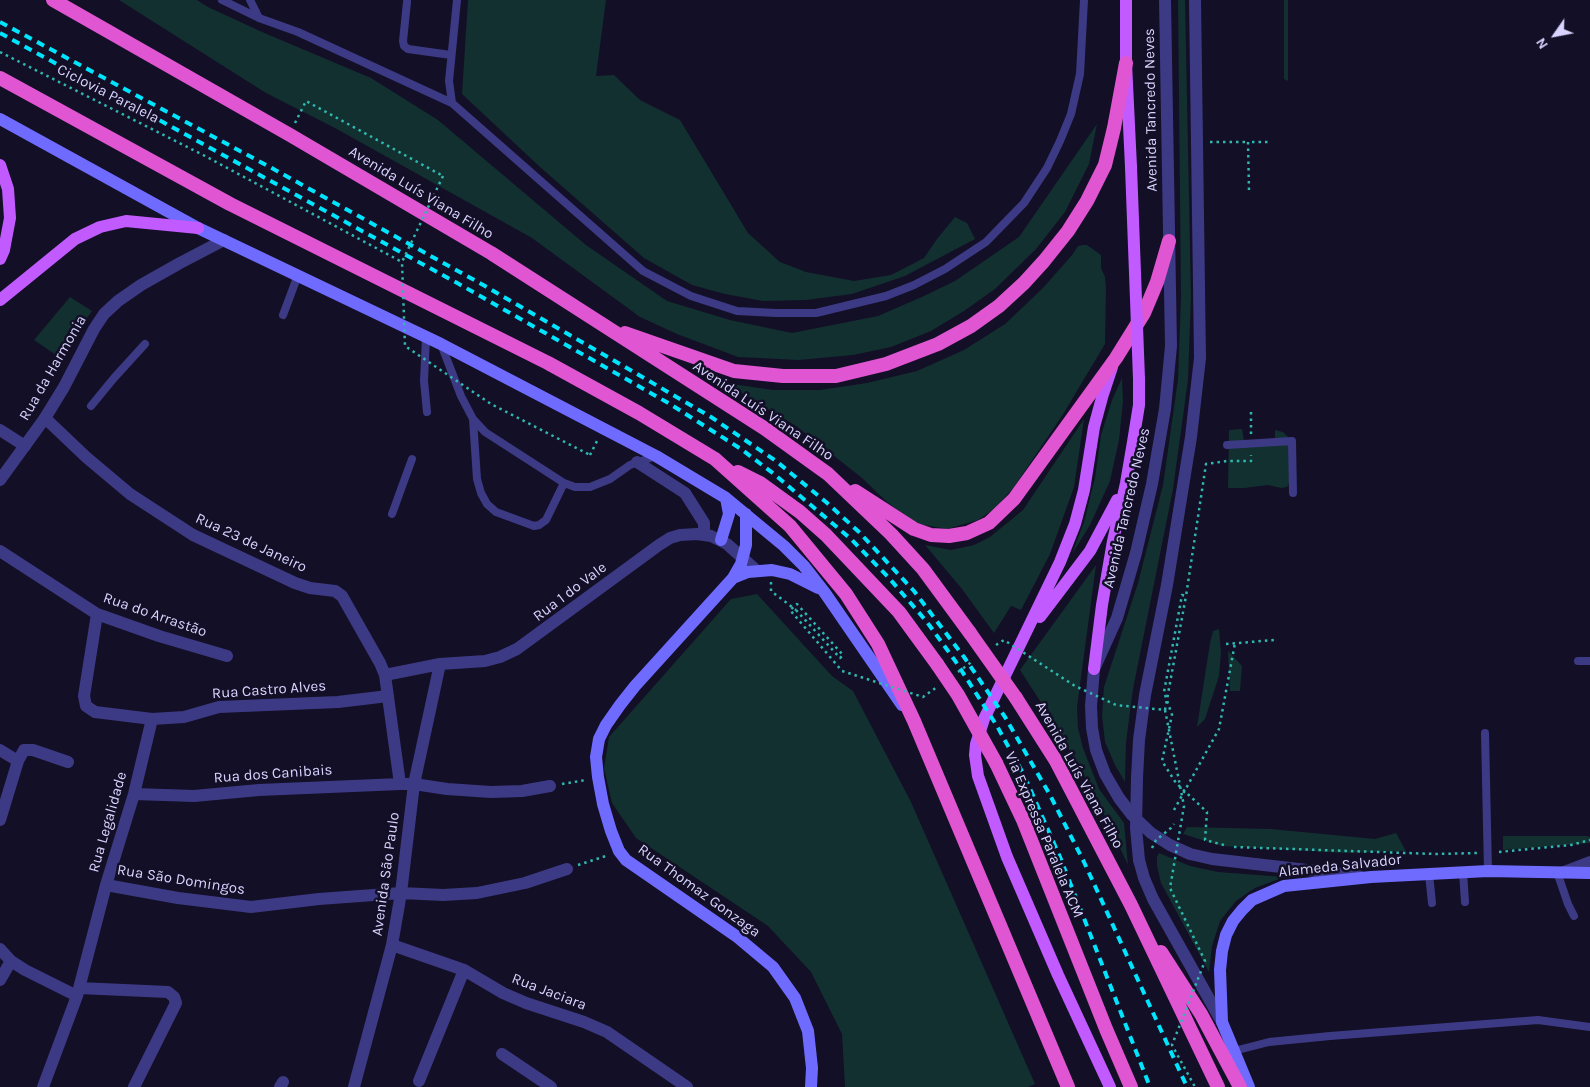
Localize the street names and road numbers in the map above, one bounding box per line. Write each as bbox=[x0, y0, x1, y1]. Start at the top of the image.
street label: Avenida Tancredo Neves bbox=[1141, 28, 1161, 192]
street label: Ciclovia Paralela bbox=[54, 61, 162, 127]
street label: Avenida Luís Viana Filho bbox=[345, 143, 497, 243]
street label: Rua da Harmonia bbox=[16, 312, 90, 424]
street label: Avenida Luís Viana Filho bbox=[689, 357, 837, 465]
street label: Avenida Tancredo Neves bbox=[1100, 426, 1154, 590]
street label: Rua 23 de Janeiro bbox=[193, 509, 309, 577]
street label: Rua 1 do Vale bbox=[530, 559, 610, 625]
street label: Rua do Arrastão bbox=[101, 589, 209, 641]
street label: Rua Castro Alves bbox=[211, 677, 327, 703]
street label: Avenida Luís Viana Filho bbox=[1031, 698, 1127, 852]
street label: Via Expressa Paralela ACM bbox=[1001, 749, 1087, 921]
street label: Rua dos Canibais bbox=[213, 761, 333, 787]
street label: Rua Legalidade bbox=[85, 770, 131, 874]
street label: Avenida São Paulo bbox=[368, 811, 404, 937]
street label: Rua Thomaz Gonzaga bbox=[634, 841, 764, 941]
street label: Alameda Salvador bbox=[1278, 851, 1402, 881]
street label: Rua São Domingos bbox=[116, 861, 246, 899]
street label: Rua Jaciara bbox=[509, 970, 589, 1014]

